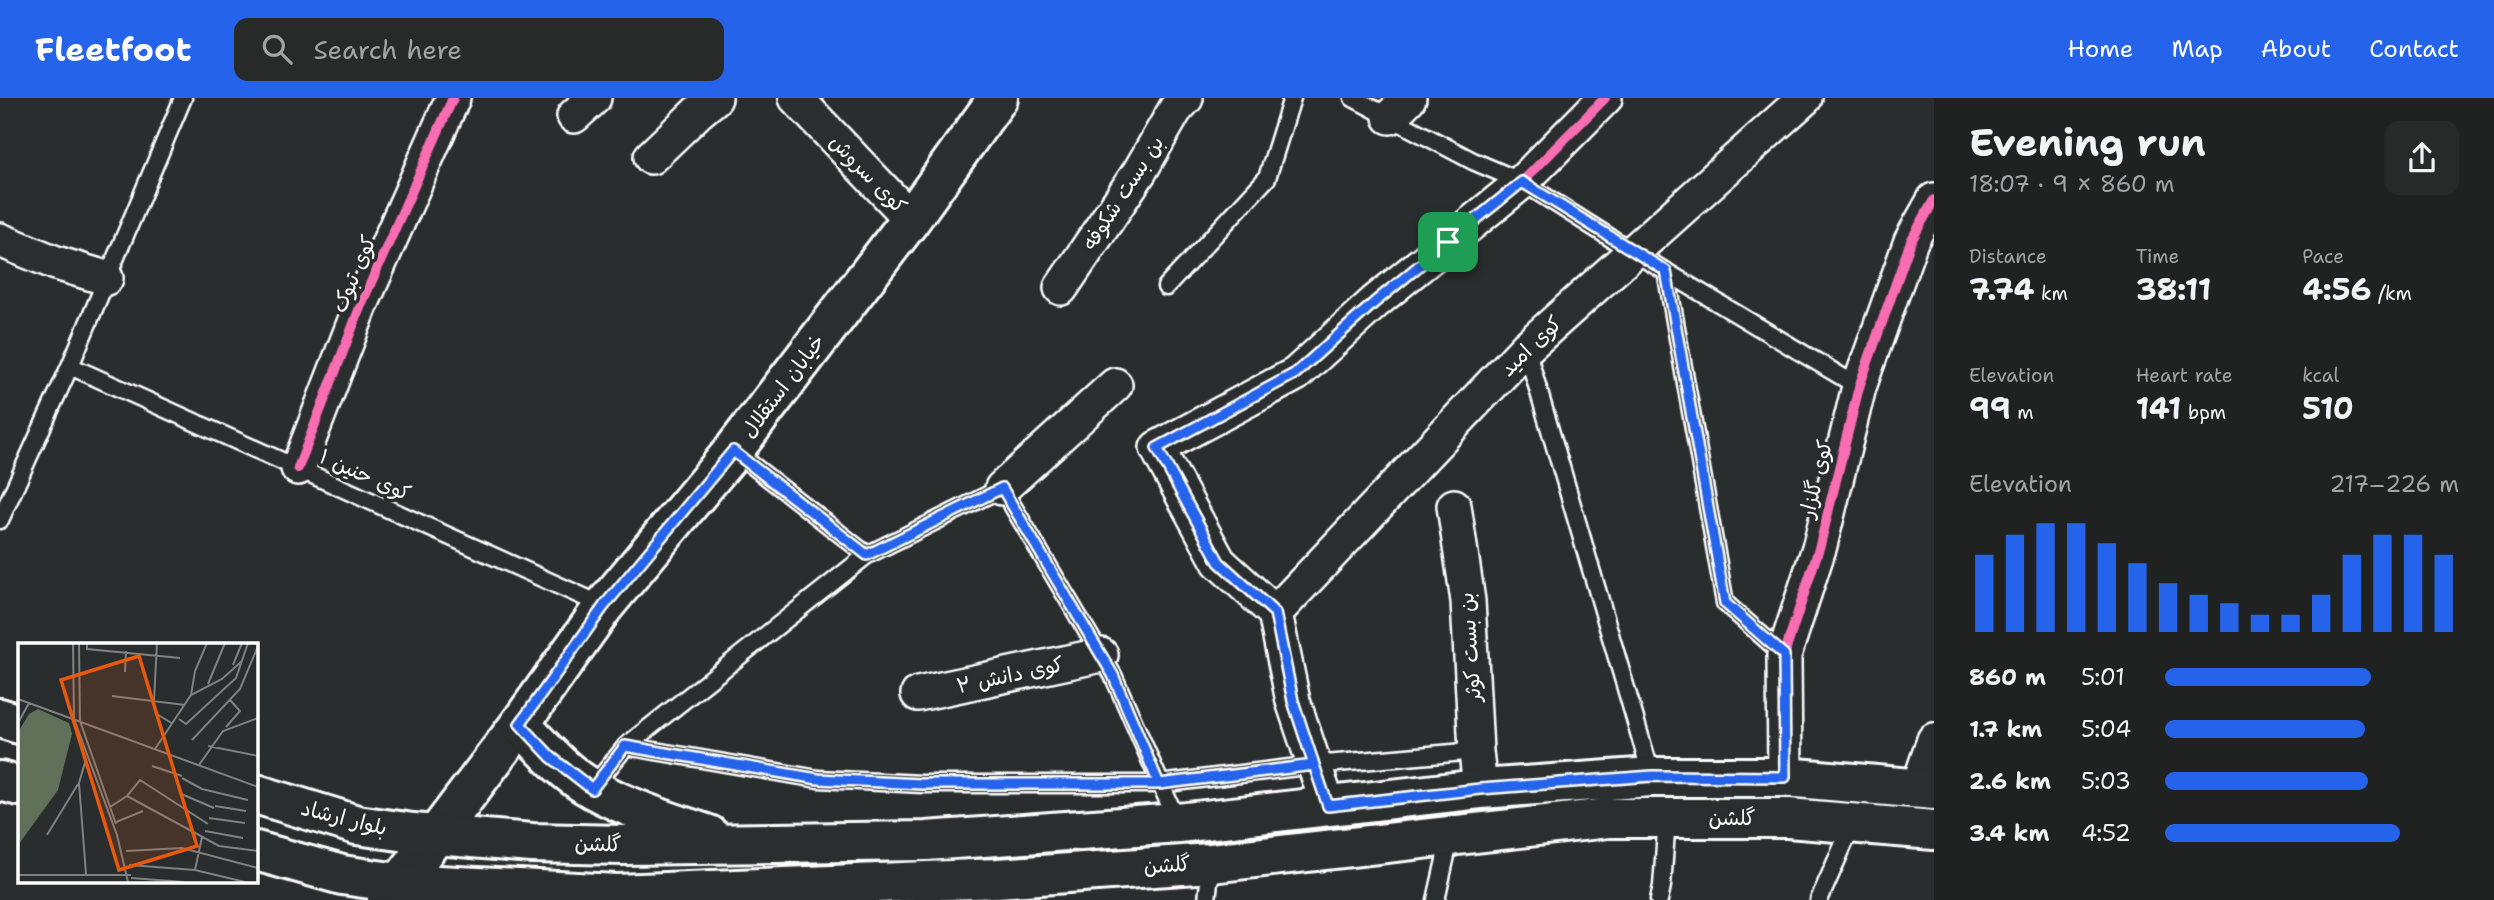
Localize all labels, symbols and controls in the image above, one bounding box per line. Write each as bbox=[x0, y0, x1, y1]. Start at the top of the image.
search box bbox=[234, 18, 724, 81]
text: Fleetfoot bbox=[35, 27, 192, 72]
icon: search bbox=[258, 30, 296, 68]
text: Search here bbox=[314, 32, 462, 67]
text: Home bbox=[2067, 33, 2133, 65]
text: Map bbox=[2171, 33, 2223, 65]
text: About bbox=[2261, 33, 2331, 65]
text: Contact bbox=[2369, 33, 2459, 65]
text: Evening run bbox=[1969, 117, 2206, 168]
button: share bbox=[2385, 121, 2459, 195]
street label: کوی سروش bbox=[823, 128, 913, 220]
street label: بن بست شکوفه bbox=[1076, 130, 1170, 256]
text: 18:07 · 9 × 860 m bbox=[1969, 169, 2175, 199]
pin bbox=[1418, 212, 1478, 272]
icon: arrive bbox=[1429, 223, 1467, 261]
street label: کوی تبوک bbox=[325, 231, 383, 317]
text: Distance bbox=[1969, 244, 2047, 269]
text: Time bbox=[2136, 244, 2179, 269]
text: Pace bbox=[2302, 244, 2344, 269]
text: 7.74 bbox=[1969, 269, 2034, 310]
text: 38:11 bbox=[2136, 269, 2211, 310]
text: 4:56 bbox=[2302, 269, 2372, 310]
text: km bbox=[2034, 281, 2068, 306]
text: /km bbox=[2372, 281, 2412, 306]
street label: کوی امید bbox=[1494, 310, 1568, 382]
street label: خیابان استقلال bbox=[735, 328, 831, 444]
text: Elevation bbox=[1969, 363, 2054, 388]
text: Heart rate bbox=[2136, 363, 2232, 388]
text: kcal bbox=[2302, 363, 2339, 388]
text: 99 bbox=[1969, 388, 2011, 429]
text: 141 bbox=[2136, 388, 2181, 429]
text: 510 bbox=[2302, 388, 2354, 429]
text: m bbox=[2011, 400, 2034, 425]
text: bpm bbox=[2181, 400, 2226, 425]
street label: کوی گلزار bbox=[1792, 437, 1839, 523]
street label: کوی حنین ۱ bbox=[315, 442, 415, 508]
text: Elevation bbox=[1969, 469, 2072, 499]
text: 217–226 m bbox=[2330, 469, 2459, 499]
street label: بن بست کوثر bbox=[1452, 591, 1488, 705]
inset map bbox=[18, 643, 257, 883]
street label: کوی دانش ۲ bbox=[954, 650, 1066, 700]
text: 860 m bbox=[1969, 662, 2046, 692]
text: 5:01 bbox=[2081, 662, 2125, 692]
text: 1.7 km bbox=[1969, 714, 2042, 744]
text: 5:04 bbox=[2081, 714, 2131, 744]
text: 2.6 km bbox=[1969, 766, 2051, 796]
text: 5:03 bbox=[2081, 766, 2131, 796]
street label: بلوار ارشاد bbox=[298, 794, 390, 842]
street label: گلشن bbox=[1709, 804, 1755, 832]
text: 3.4 km bbox=[1969, 818, 2049, 848]
text: 4:52 bbox=[2081, 818, 2131, 848]
street label: گلشن bbox=[574, 830, 622, 858]
street label: گلشن bbox=[1143, 850, 1191, 880]

